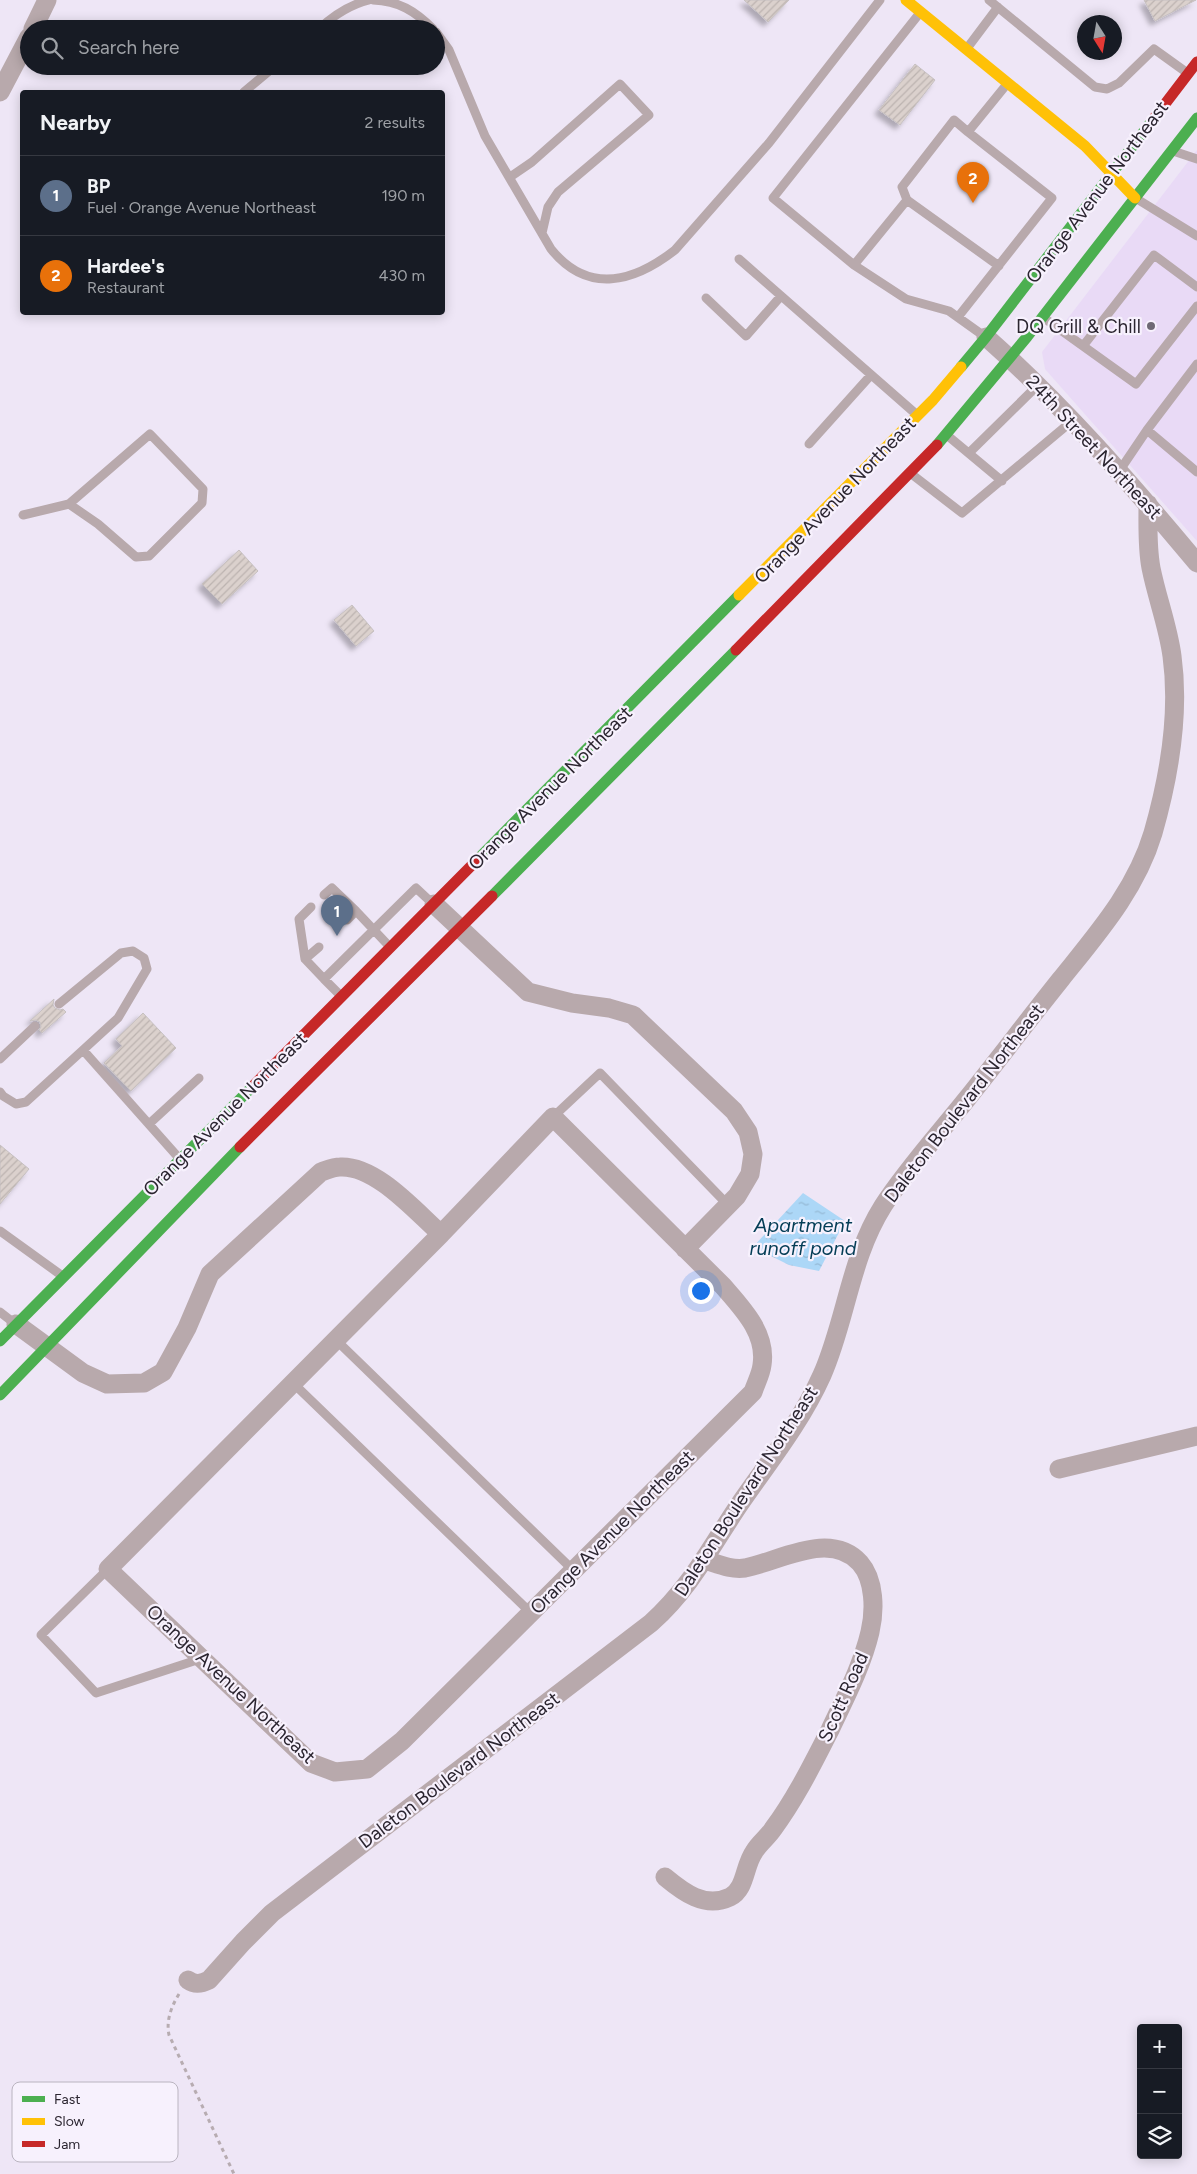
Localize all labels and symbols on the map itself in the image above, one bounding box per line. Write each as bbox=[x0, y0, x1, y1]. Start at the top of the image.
north arrow bbox=[1077, 15, 1122, 60]
street label: Orange Avenue Northeast bbox=[1021, 96, 1173, 288]
pin: 2 bbox=[957, 162, 989, 203]
place label: DQ Grill & Chill bbox=[1016, 315, 1141, 338]
marker: DQ Grill & Chill bbox=[1145, 320, 1157, 332]
street label: 24th Street Northeast bbox=[1021, 370, 1167, 524]
street label: Orange Avenue Northeast bbox=[749, 412, 921, 588]
street label: Orange Avenue Northeast bbox=[463, 701, 637, 875]
pin: 1 bbox=[321, 895, 353, 936]
street label: Daleton Boulevard Northeast bbox=[879, 999, 1049, 1207]
street label: Orange Avenue Northeast bbox=[138, 1027, 312, 1201]
water label: Apartment runoff pond bbox=[750, 1213, 857, 1260]
your location bbox=[688, 1278, 714, 1304]
street label: Daleton Boulevard Northeast bbox=[669, 1382, 823, 1600]
street label: Orange Avenue Northeast bbox=[525, 1445, 699, 1619]
street label: Orange Avenue Northeast bbox=[142, 1600, 320, 1768]
street label: Scott Road bbox=[813, 1649, 873, 1745]
street label: Daleton Boulevard Northeast bbox=[354, 1687, 564, 1853]
legend bbox=[12, 2082, 178, 2162]
text: Fast bbox=[54, 2091, 80, 2108]
text: Slow bbox=[54, 2113, 85, 2130]
text: Jam bbox=[54, 2136, 80, 2153]

